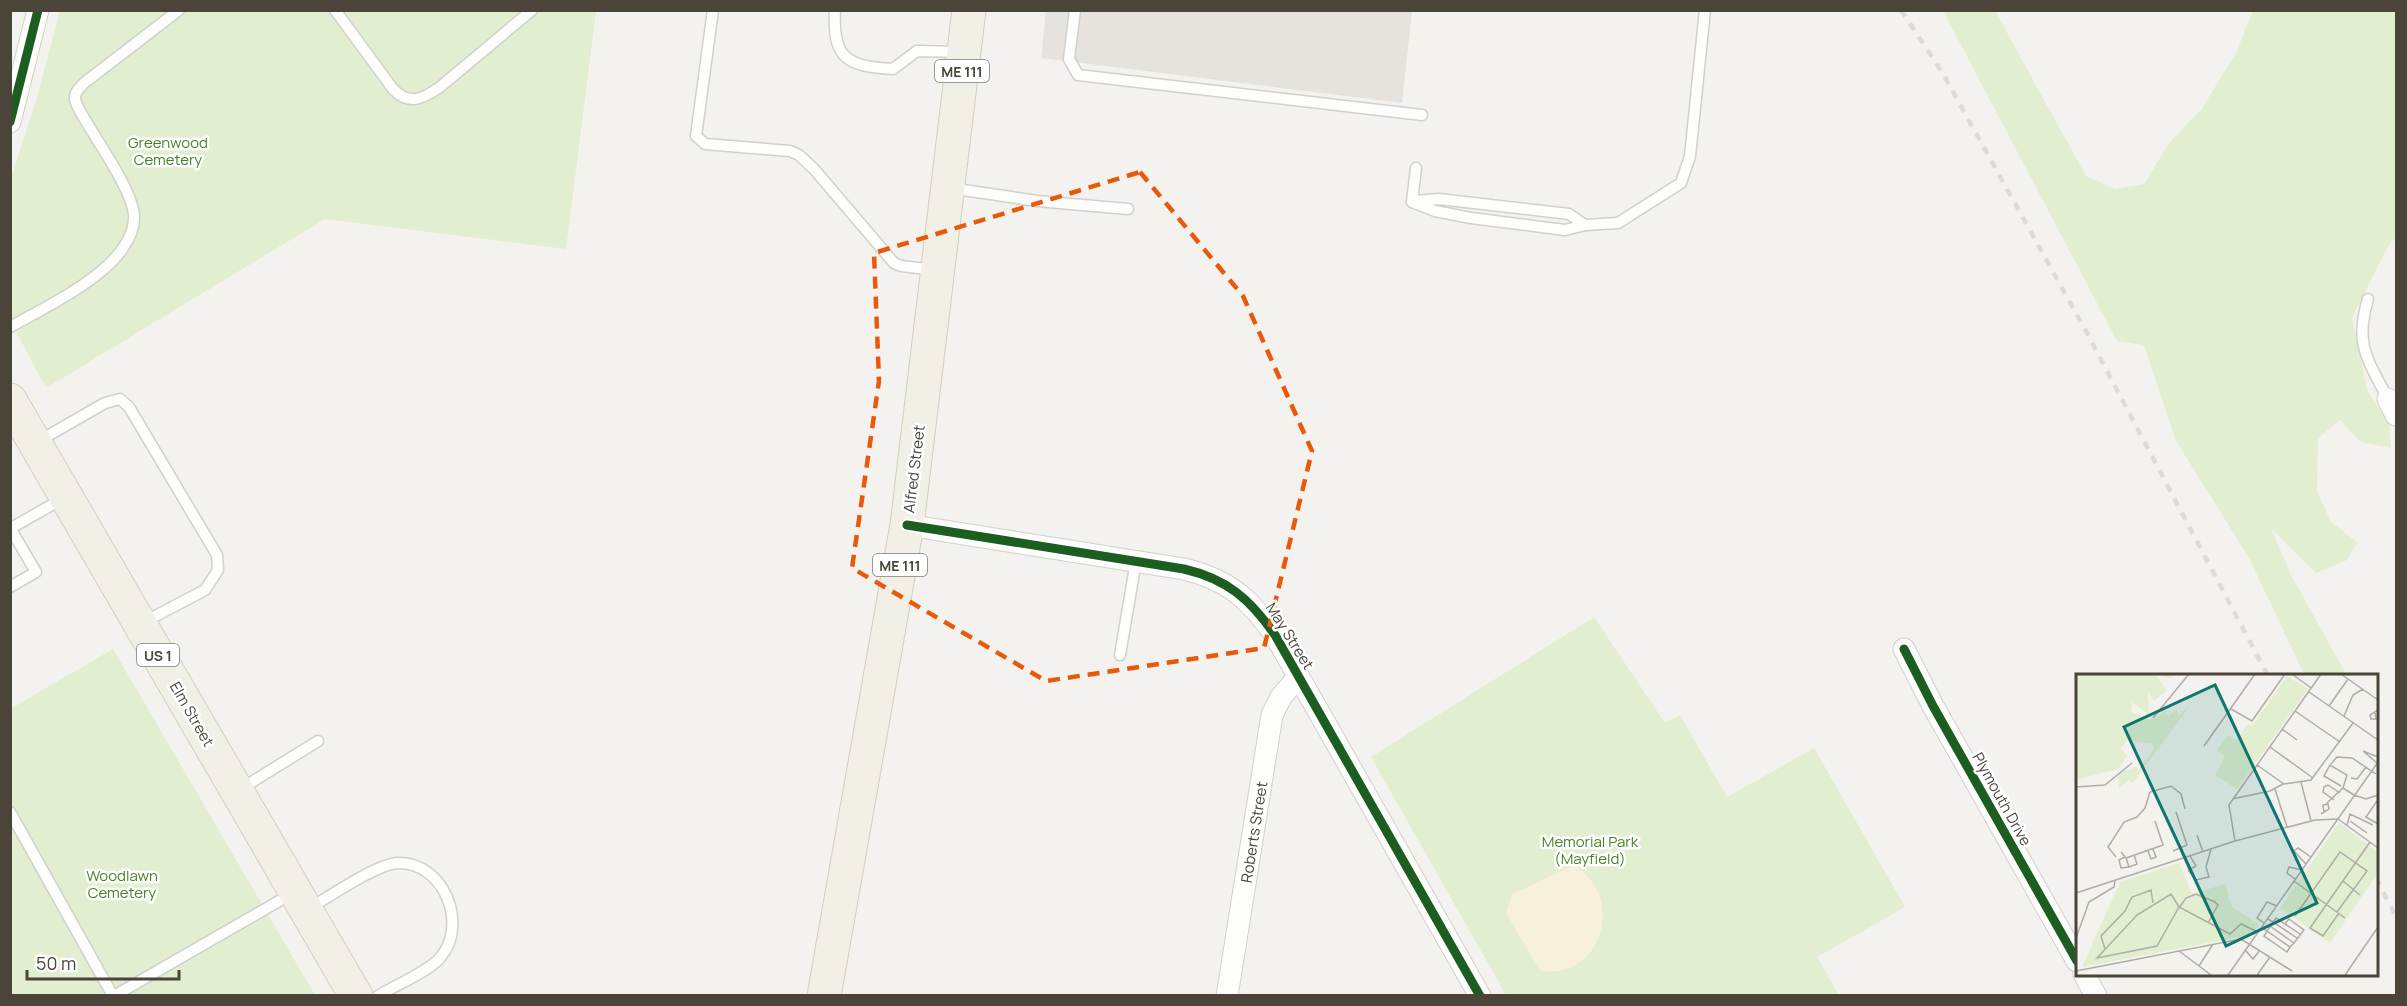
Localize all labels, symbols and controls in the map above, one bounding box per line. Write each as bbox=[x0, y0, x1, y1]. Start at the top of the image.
road number: ME 111 bbox=[935, 60, 989, 82]
park label: Greenwood Cemetery bbox=[128, 132, 208, 170]
street label: Alfred Street bbox=[898, 424, 930, 514]
road number: ME 111 bbox=[873, 554, 927, 576]
street label: May Street bbox=[1261, 598, 1319, 674]
road number: US 1 bbox=[137, 644, 179, 666]
inset map bbox=[2076, 674, 2377, 976]
street label: Elm Street bbox=[165, 678, 219, 750]
street label: Plymouth Drive bbox=[1968, 748, 2036, 850]
street label: Roberts Street bbox=[1236, 780, 1272, 884]
park label: Memorial Park (Mayfield) bbox=[1542, 831, 1639, 869]
park label: Woodlawn Cemetery bbox=[86, 865, 158, 903]
scale bar bbox=[27, 943, 178, 981]
text: 50 m bbox=[36, 951, 76, 975]

